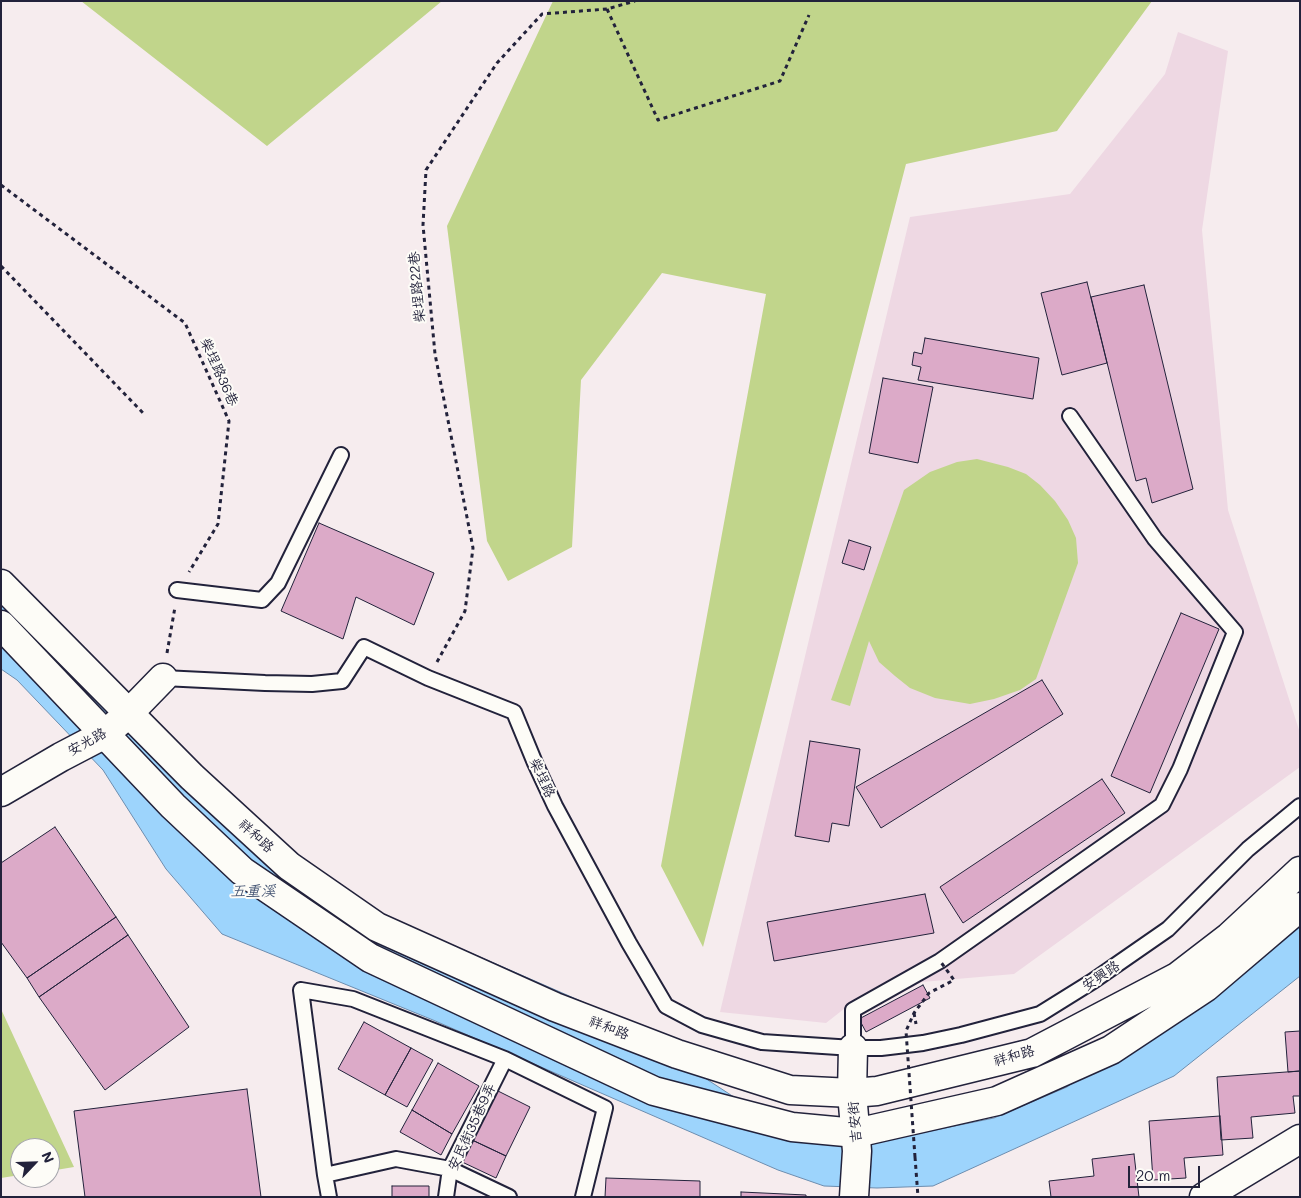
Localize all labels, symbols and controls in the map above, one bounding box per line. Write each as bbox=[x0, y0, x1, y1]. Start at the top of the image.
street label: 柴埕路22巷 bbox=[406, 251, 428, 323]
street label: 柴埕路36巷 bbox=[197, 335, 241, 409]
street label: 安光路 bbox=[65, 724, 109, 760]
street label: 柴埕路 bbox=[526, 755, 558, 801]
street label: 祥和路 bbox=[235, 816, 277, 856]
water label: 五重溪 bbox=[231, 882, 275, 900]
street label: 安興路 bbox=[1079, 957, 1123, 995]
street label: 祥和路 bbox=[586, 1013, 632, 1043]
street label: 祥和路 bbox=[991, 1042, 1037, 1070]
street label: 安民街35巷9弄 bbox=[444, 1081, 500, 1173]
street label: 吉安街 bbox=[845, 1100, 865, 1144]
north arrow bbox=[10, 1138, 60, 1188]
text: N bbox=[37, 1148, 59, 1166]
scale bar bbox=[1131, 1156, 1204, 1188]
text: 20 m bbox=[1136, 1165, 1170, 1185]

